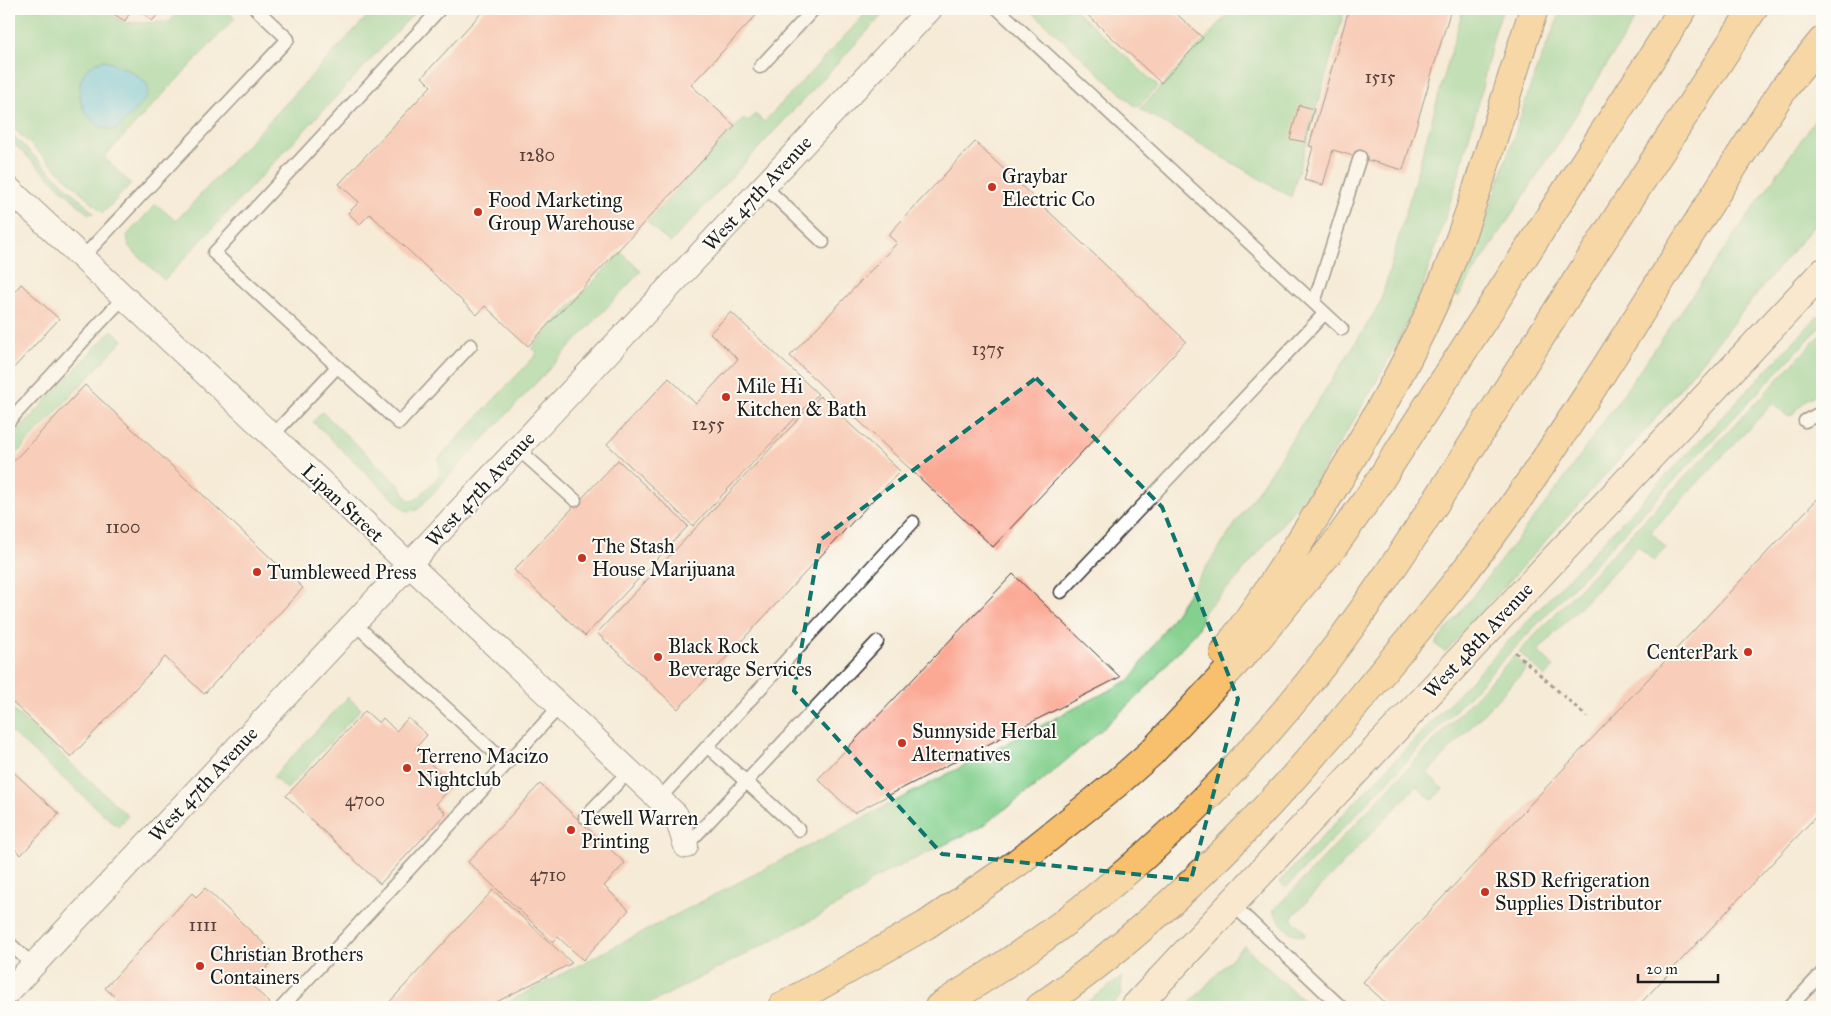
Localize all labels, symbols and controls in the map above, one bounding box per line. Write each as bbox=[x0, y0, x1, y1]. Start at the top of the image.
house number: 1515 bbox=[1365, 66, 1396, 88]
street label: West 47th Avenue bbox=[698, 130, 816, 256]
house number: 1280 bbox=[519, 144, 555, 166]
place label: Graybar Electric Co bbox=[1002, 164, 1095, 211]
marker: Graybar Electric Co bbox=[986, 181, 998, 193]
place label: Food Marketing Group Warehouse bbox=[488, 188, 635, 235]
marker: Food Marketing Group Warehouse bbox=[472, 206, 484, 218]
house number: 1375 bbox=[972, 338, 1005, 360]
place label: Mile Hi Kitchen & Bath bbox=[736, 374, 867, 421]
marker: Mile Hi Kitchen & Bath bbox=[720, 391, 732, 403]
house number: 1255 bbox=[692, 413, 725, 435]
street label: West 47th Avenue bbox=[421, 426, 539, 552]
street label: Lipan Street bbox=[297, 459, 389, 547]
house number: 1100 bbox=[105, 516, 141, 538]
place label: The Stash House Marijuana bbox=[592, 534, 736, 581]
marker: The Stash House Marijuana bbox=[576, 552, 588, 564]
place label: Tumbleweed Press bbox=[267, 560, 417, 584]
marker: Tumbleweed Press bbox=[251, 566, 263, 578]
street label: West 48th Avenue bbox=[1418, 577, 1538, 703]
place label: Black Rock Beverage Services bbox=[668, 634, 812, 682]
place label: CenterPark bbox=[1647, 640, 1739, 664]
marker: CenterPark bbox=[1742, 646, 1754, 658]
marker: Black Rock Beverage Services bbox=[652, 651, 664, 663]
place label: Sunnyside Herbal Alternatives bbox=[911, 719, 1057, 766]
street label: West 47th Avenue bbox=[144, 721, 262, 847]
marker: Sunnyside Herbal Alternatives bbox=[896, 737, 908, 749]
place label: Terreno Macizo Nightclub bbox=[417, 744, 548, 792]
marker: Terreno Macizo Nightclub bbox=[401, 762, 413, 774]
house number: 4700 bbox=[345, 789, 385, 811]
place label: Tewell Warren Printing bbox=[581, 806, 698, 854]
marker: Tewell Warren Printing bbox=[565, 824, 577, 836]
house number: 4710 bbox=[530, 864, 566, 886]
place label: RSD Refrigeration Supplies Distributor bbox=[1495, 868, 1662, 915]
marker: RSD Refrigeration Supplies Distributor bbox=[1479, 886, 1491, 898]
house number: 1111 bbox=[189, 914, 217, 936]
place label: Christian Brothers Containers bbox=[210, 942, 363, 989]
scale bar bbox=[1638, 951, 1718, 983]
marker: Christian Brothers Containers bbox=[194, 960, 206, 972]
text: 20 m bbox=[1646, 960, 1678, 978]

